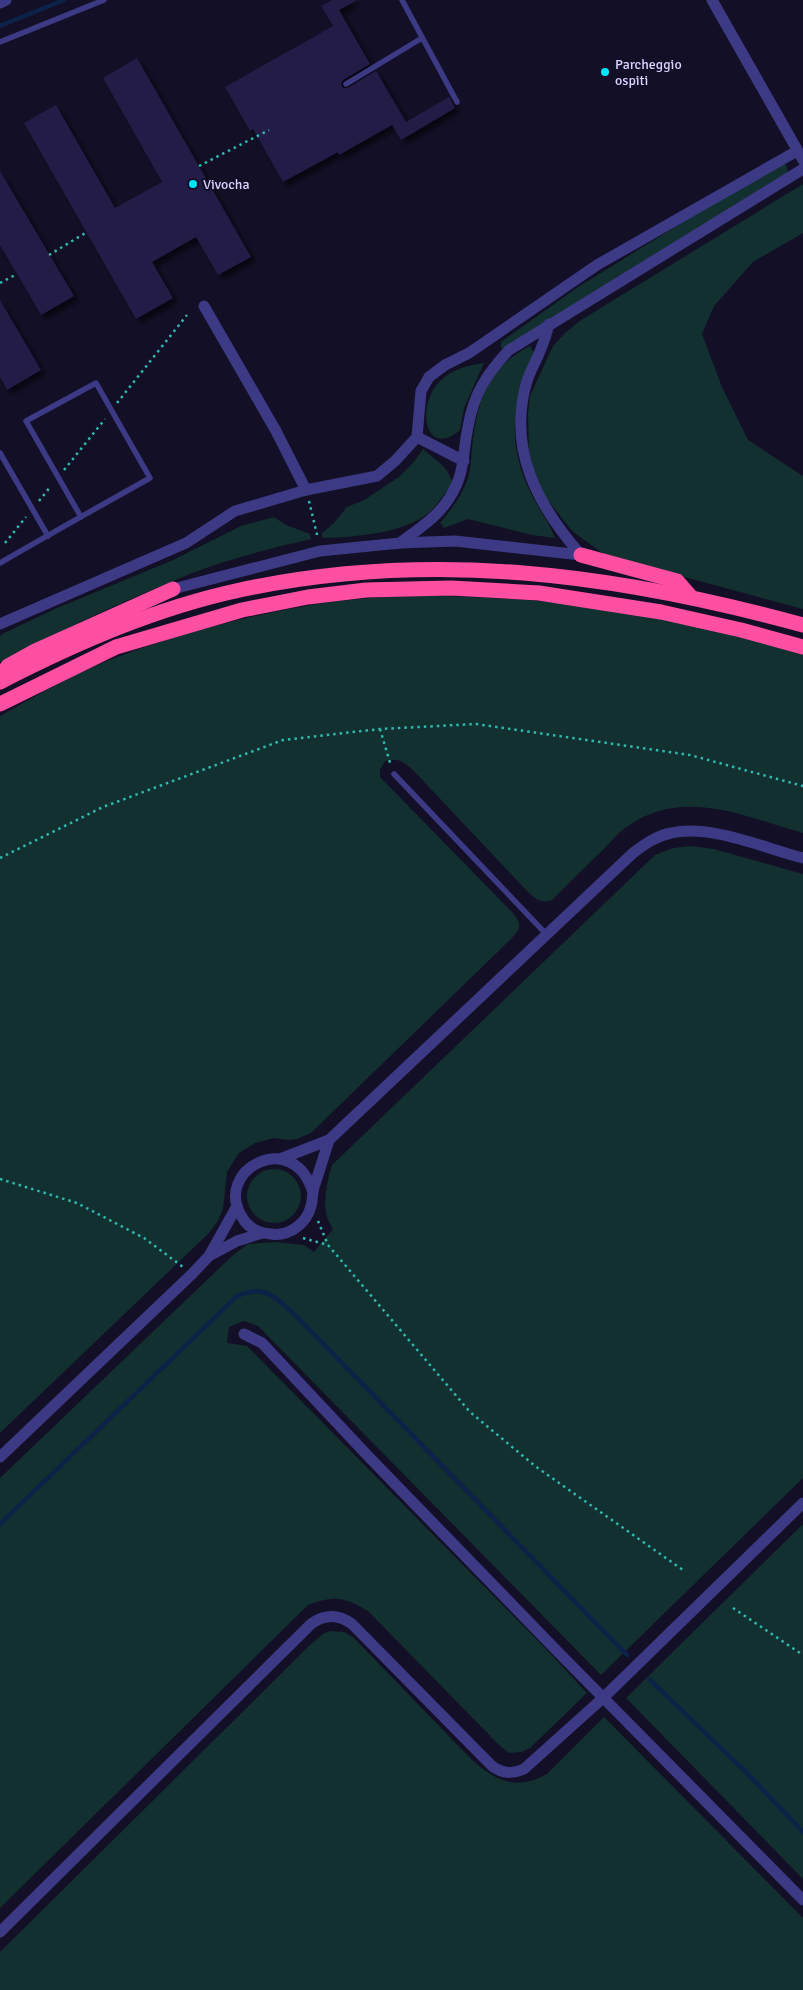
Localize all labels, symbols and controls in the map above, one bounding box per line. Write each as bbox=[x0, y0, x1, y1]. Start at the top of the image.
place label: Parcheggio ospiti bbox=[615, 56, 682, 89]
marker: Parcheggio ospiti bbox=[599, 66, 611, 78]
place label: Vivocha bbox=[203, 176, 250, 193]
marker: Vivocha bbox=[187, 178, 199, 190]

